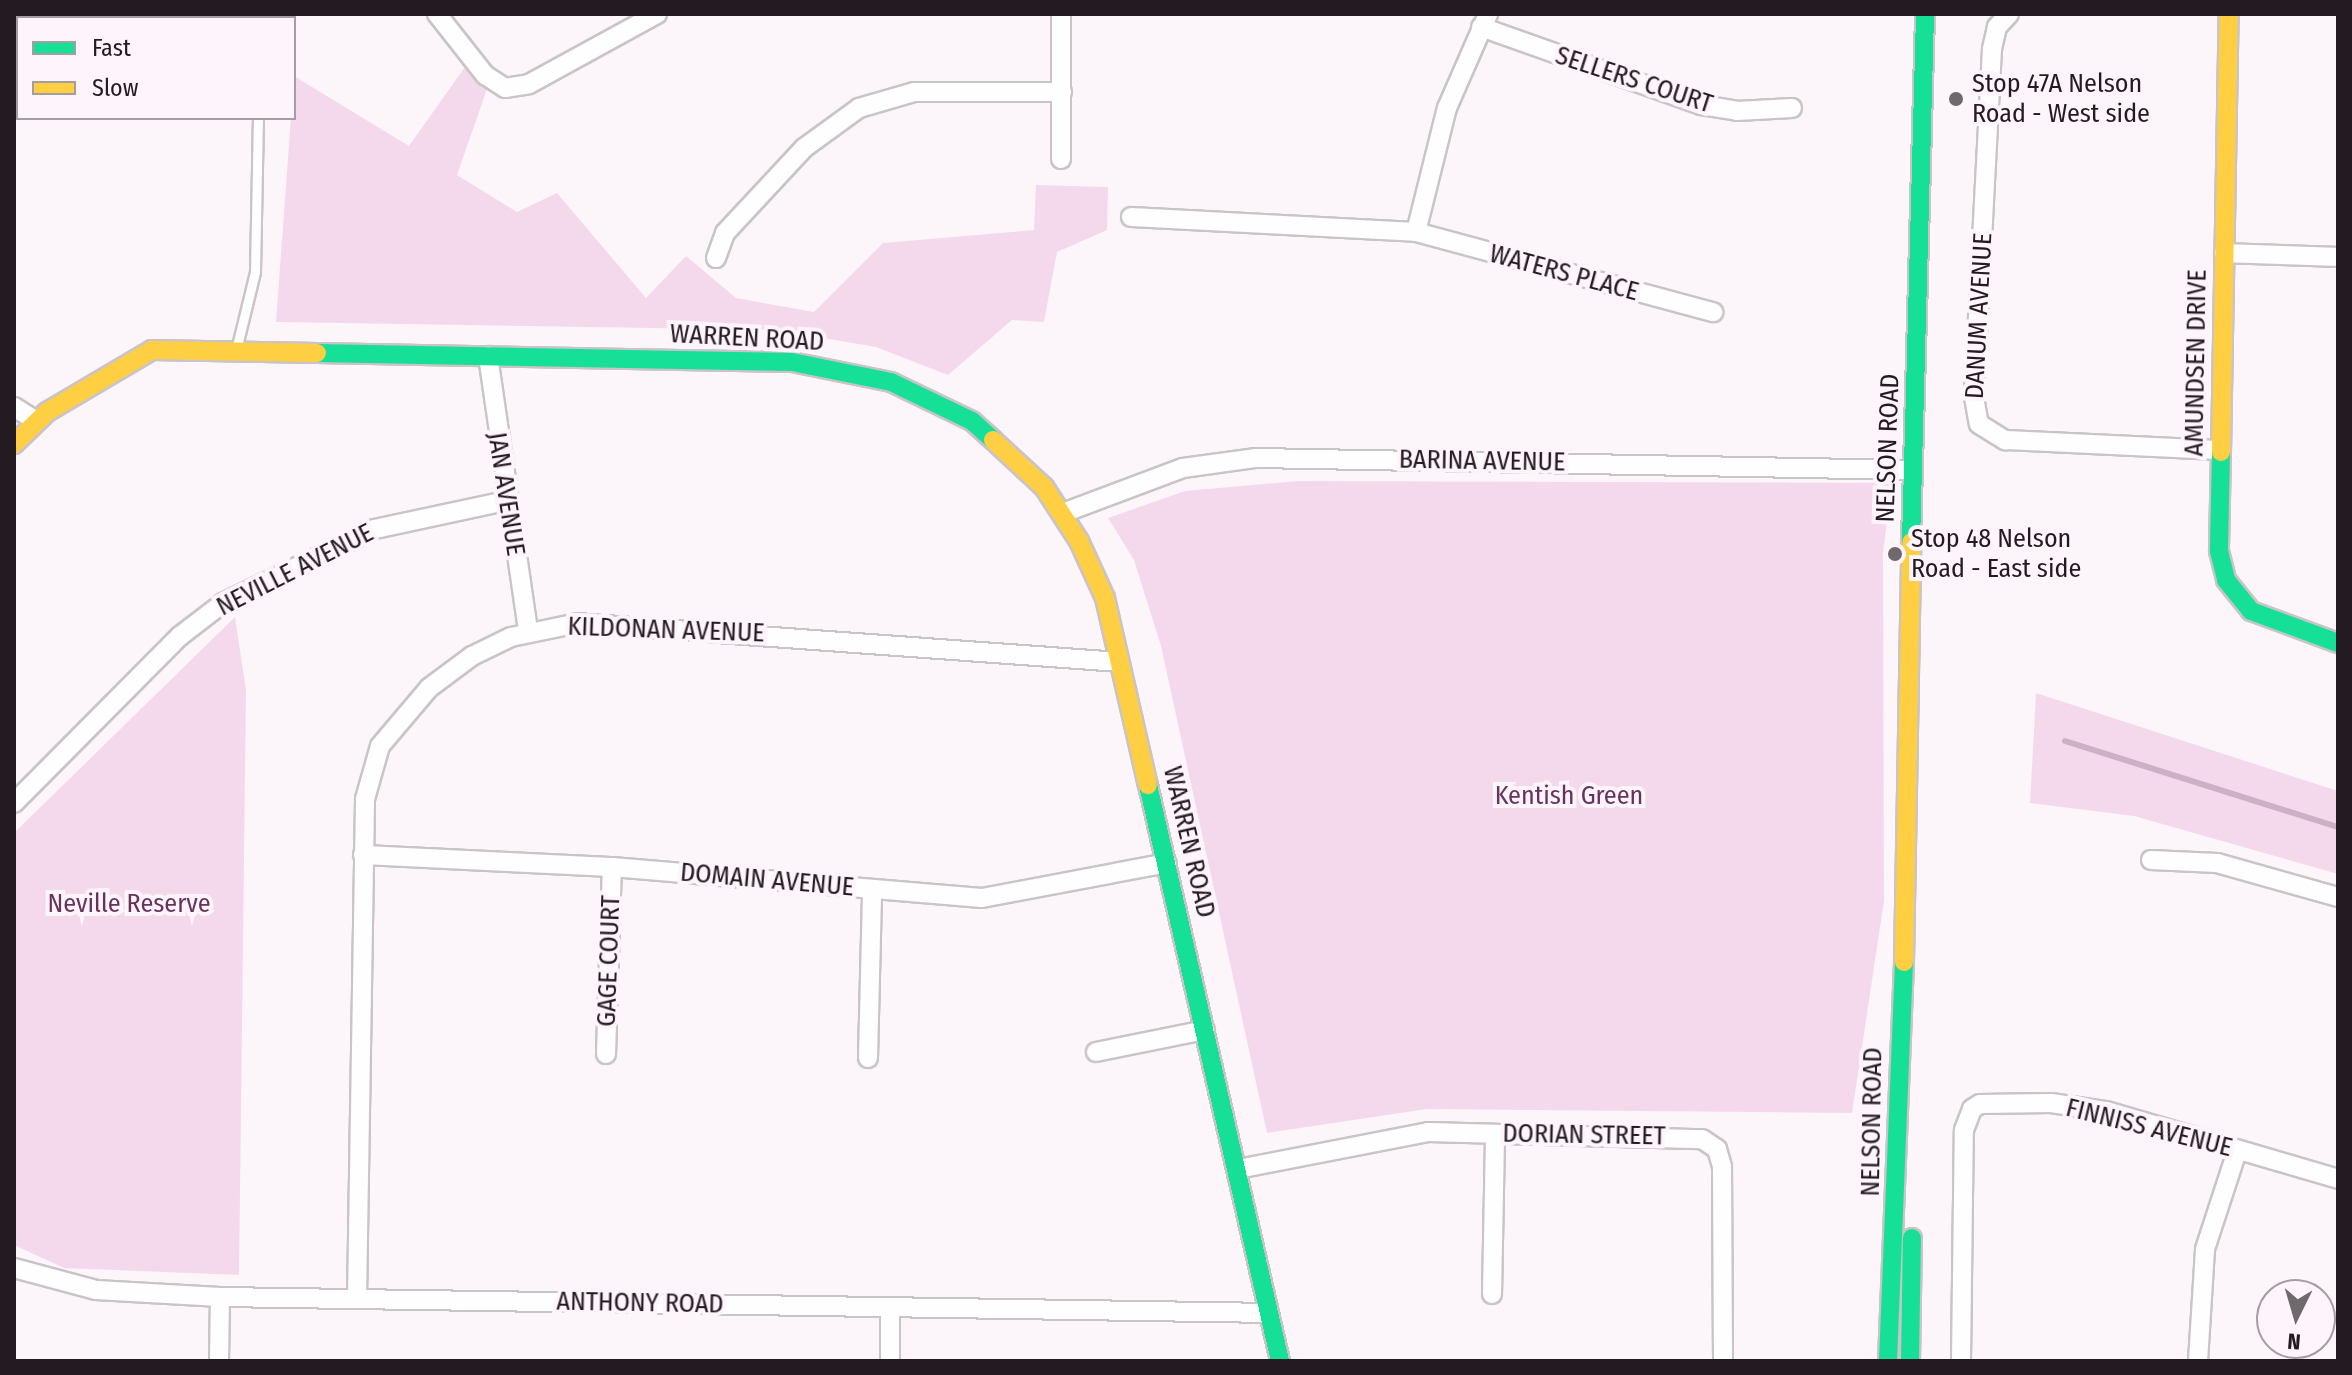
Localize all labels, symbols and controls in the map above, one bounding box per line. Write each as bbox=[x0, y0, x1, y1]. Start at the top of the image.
legend bbox=[16, 16, 296, 120]
text: Fast bbox=[92, 34, 131, 62]
street label: SELLERS COURT bbox=[1552, 40, 1716, 120]
place label: Stop 47A Nelson Road - West side bbox=[1972, 68, 2150, 130]
text: Slow bbox=[92, 74, 138, 102]
marker: Stop 47A Nelson Road - West side bbox=[1947, 90, 1965, 108]
street label: DANUM AVENUE bbox=[1959, 232, 1999, 400]
street label: WATERS PLACE bbox=[1486, 238, 1642, 308]
street label: AMUNDSEN DRIVE bbox=[2179, 269, 2213, 457]
street label: WARREN ROAD bbox=[669, 318, 825, 358]
street label: NELSON ROAD bbox=[1870, 373, 1906, 523]
street label: JAN AVENUE bbox=[481, 430, 531, 558]
street label: BARINA AVENUE bbox=[1399, 444, 1565, 478]
street label: NEVILLE AVENUE bbox=[212, 517, 378, 623]
place label: Stop 48 Nelson Road - East side bbox=[1911, 523, 2081, 584]
marker: Stop 48 Nelson Road - East side bbox=[1886, 545, 1904, 563]
street label: KILDONAN AVENUE bbox=[567, 611, 765, 649]
street label: WARREN ROAD bbox=[1156, 763, 1222, 921]
park label: Kentish Green bbox=[1495, 780, 1643, 812]
street label: DOMAIN AVENUE bbox=[679, 857, 855, 903]
park label: Neville Reserve bbox=[47, 888, 211, 920]
street label: GAGE COURT bbox=[591, 895, 627, 1027]
street label: NELSON ROAD bbox=[1855, 1047, 1889, 1197]
street label: FINNISS AVENUE bbox=[2063, 1092, 2235, 1164]
street label: DORIAN STREET bbox=[1502, 1118, 1666, 1152]
north arrow bbox=[2256, 1279, 2336, 1359]
street label: ANTHONY ROAD bbox=[556, 1286, 724, 1320]
text: N bbox=[2286, 1327, 2302, 1355]

